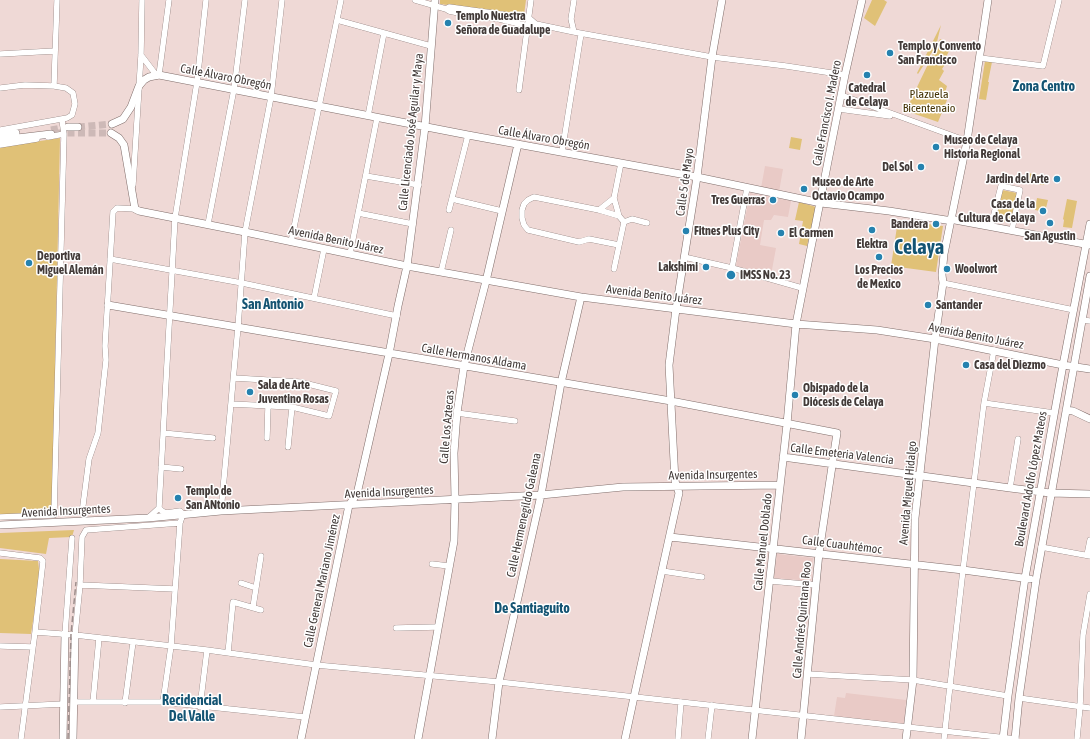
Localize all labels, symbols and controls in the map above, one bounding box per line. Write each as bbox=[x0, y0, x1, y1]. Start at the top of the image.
place label: Templo Nuestra Señora de Guadalupe bbox=[456, 9, 550, 37]
marker: Templo Nuestra Señora de Guadalupe bbox=[443, 18, 453, 28]
place label: Templo y Convento San Francisco bbox=[898, 39, 981, 67]
marker: Templo y Convento San Francisco bbox=[885, 48, 895, 58]
street label: Calle Licenciado José Aguilar y Maya bbox=[396, 53, 426, 211]
street label: Calle Francisco I. Madero bbox=[810, 59, 844, 167]
street label: Calle Álvaro Obregón bbox=[179, 61, 273, 93]
marker: Catedral de Celaya bbox=[862, 70, 872, 80]
district label: Zona Centro bbox=[1013, 79, 1075, 95]
place label: Catedral de Celaya bbox=[846, 81, 888, 109]
park label: Plazuela Bicentenaio bbox=[903, 87, 955, 115]
street label: Calle Álvaro Obregón bbox=[497, 123, 591, 153]
place label: Museo de Celaya Historia Regional bbox=[944, 133, 1020, 161]
marker: Museo de Celaya Historia Regional bbox=[931, 142, 941, 152]
street label: Calle 5 de Mayo bbox=[673, 147, 697, 217]
place label: Del Sol bbox=[882, 160, 913, 174]
marker: Del Sol bbox=[916, 162, 926, 172]
place label: Jardin del Arte bbox=[986, 172, 1049, 186]
marker: Jardin del Arte bbox=[1052, 174, 1062, 184]
place label: Museo de Arte Octavio Ocampo bbox=[812, 175, 884, 203]
marker: Museo de Arte Octavio Ocampo bbox=[799, 184, 809, 194]
place label: Tres Guerras bbox=[711, 193, 765, 207]
marker: Tres Guerras bbox=[768, 195, 778, 205]
place label: Casa de la Cultura de Celaya bbox=[958, 197, 1035, 225]
marker: Casa de la Cultura de Celaya bbox=[1038, 206, 1048, 216]
place label: Bandera bbox=[891, 217, 928, 231]
marker: San Agustin bbox=[1045, 218, 1055, 228]
marker: Bandera bbox=[931, 219, 941, 229]
street label: Avenida Benito Juárez bbox=[287, 223, 385, 257]
place label: Fitnes Plus City bbox=[694, 224, 759, 238]
marker: Elektra bbox=[867, 225, 877, 235]
marker: Fitnes Plus City bbox=[681, 226, 691, 236]
place label: El Carmen bbox=[789, 226, 833, 240]
marker: El Carmen bbox=[776, 228, 786, 238]
place label: San Agustin bbox=[1024, 229, 1076, 243]
district label: Celaya bbox=[894, 236, 944, 260]
place label: Elektra bbox=[856, 237, 888, 251]
place label: Deportiva Miguel Alemán bbox=[37, 249, 103, 277]
marker: Los Precios de Mexico bbox=[874, 252, 884, 262]
marker: Deportiva Miguel Alemán bbox=[24, 258, 34, 268]
place label: Lakshimi bbox=[658, 260, 698, 274]
marker: Lakshimi bbox=[701, 262, 711, 272]
place label: Woolwort bbox=[955, 262, 997, 276]
place label: Los Precios de Mexico bbox=[855, 263, 903, 291]
marker: Woolwort bbox=[942, 264, 952, 274]
place label: IMSS No. 23 bbox=[740, 268, 791, 282]
marker: IMSS No. 23 bbox=[725, 269, 737, 281]
street label: Avenida Benito Juárez bbox=[605, 282, 703, 308]
district label: San Antonio bbox=[242, 297, 304, 313]
place label: Santander bbox=[936, 298, 982, 312]
marker: Santander bbox=[923, 300, 933, 310]
street label: Avenida Benito Juárez bbox=[927, 320, 1025, 352]
street label: Calle Hermanos Aldama bbox=[420, 341, 528, 373]
place label: Casa del Diezmo bbox=[974, 358, 1046, 372]
marker: Casa del Diezmo bbox=[961, 360, 971, 370]
place label: Sala de Arte Juventino Rosas bbox=[258, 378, 329, 406]
place label: Obispado de la Diócesis de Celaya bbox=[803, 381, 884, 409]
marker: Sala de Arte Juventino Rosas bbox=[245, 387, 255, 397]
street label: Calle Los Aztecas bbox=[437, 390, 457, 464]
marker: Obispado de la Diócesis de Celaya bbox=[790, 390, 800, 400]
street label: Boulevard Adolfo López Mateos bbox=[1012, 410, 1050, 548]
street label: Avenida Miguel Hidalgo bbox=[896, 440, 920, 546]
street label: Calle Emeteria Valencia bbox=[789, 441, 895, 467]
street label: Calle Hermenegildo Galeana bbox=[504, 451, 544, 579]
street label: Avenida Insurgentes bbox=[668, 467, 758, 483]
street label: Avenida Insurgentes bbox=[344, 482, 434, 502]
place label: Templo de San ANtonio bbox=[186, 484, 240, 512]
marker: Templo de San ANtonio bbox=[173, 493, 183, 503]
street label: Calle Manuel Doblado bbox=[751, 493, 775, 591]
street label: Avenida Insurgentes bbox=[21, 501, 111, 521]
street label: Calle General Mariano Jiménez bbox=[301, 513, 343, 649]
street label: Calle Cuauhtémoc bbox=[801, 533, 883, 557]
street label: Calle Andrés Quintana Roo bbox=[790, 561, 814, 679]
district label: De Santiaguito bbox=[494, 601, 570, 617]
district label: Recidencial Del Valle bbox=[162, 693, 222, 726]

